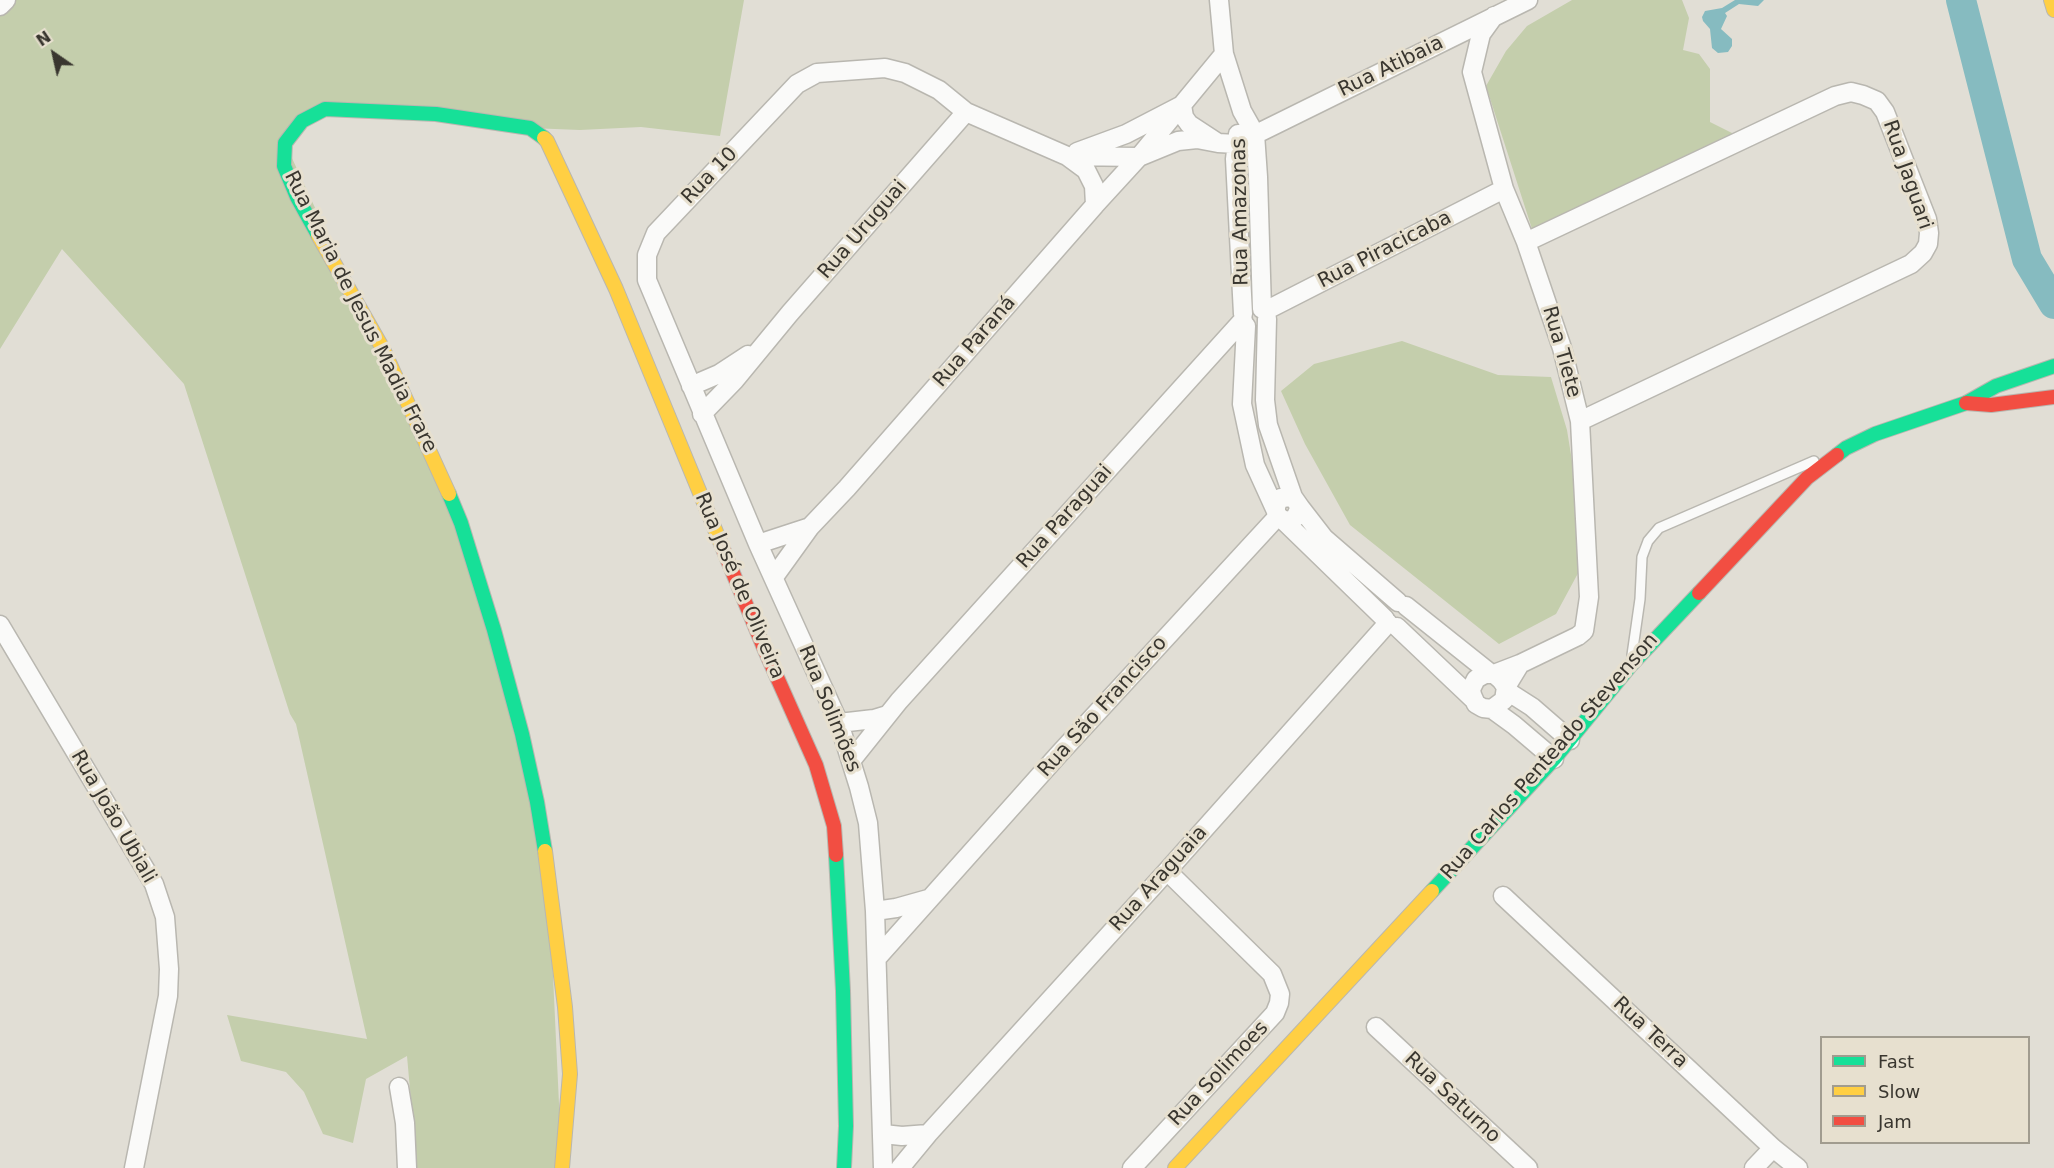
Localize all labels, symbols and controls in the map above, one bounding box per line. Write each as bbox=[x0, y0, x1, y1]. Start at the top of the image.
north arrow bbox=[24, 24, 84, 84]
text: N bbox=[33, 27, 55, 50]
street label: Rua Atibaia bbox=[1335, 31, 1447, 103]
street label: Rua Jaguari bbox=[1877, 117, 1937, 233]
street label: Rua Amazonas bbox=[1228, 138, 1254, 286]
street label: Rua 10 bbox=[677, 143, 743, 209]
street label: Rua Maria de Jesus Madia Frare bbox=[278, 167, 442, 457]
street label: Rua Uruguai bbox=[814, 176, 912, 284]
street label: Rua Piracicaba bbox=[1314, 206, 1456, 294]
street label: Rua Paraná bbox=[929, 291, 1021, 393]
street label: Rua Tiete bbox=[1537, 304, 1585, 400]
street label: Rua Paraguai bbox=[1012, 460, 1118, 574]
street label: Rua José de Oliveira bbox=[689, 489, 789, 683]
street label: Rua Carlos Penteado Stevenson bbox=[1437, 629, 1663, 885]
street label: Rua São Francisco bbox=[1033, 632, 1173, 782]
street label: Rua Solimões bbox=[793, 642, 865, 776]
street label: Rua João Ubiali bbox=[65, 746, 161, 888]
street label: Rua Araguaia bbox=[1105, 821, 1213, 937]
street label: Rua Terra bbox=[1608, 992, 1692, 1074]
street label: Rua Solimoes bbox=[1164, 1017, 1274, 1131]
legend bbox=[1820, 1036, 2030, 1144]
street label: Rua Saturno bbox=[1399, 1047, 1505, 1149]
text: Fast bbox=[1878, 1051, 1914, 1072]
text: Slow bbox=[1878, 1081, 1920, 1102]
text: Jam bbox=[1878, 1111, 1912, 1132]

